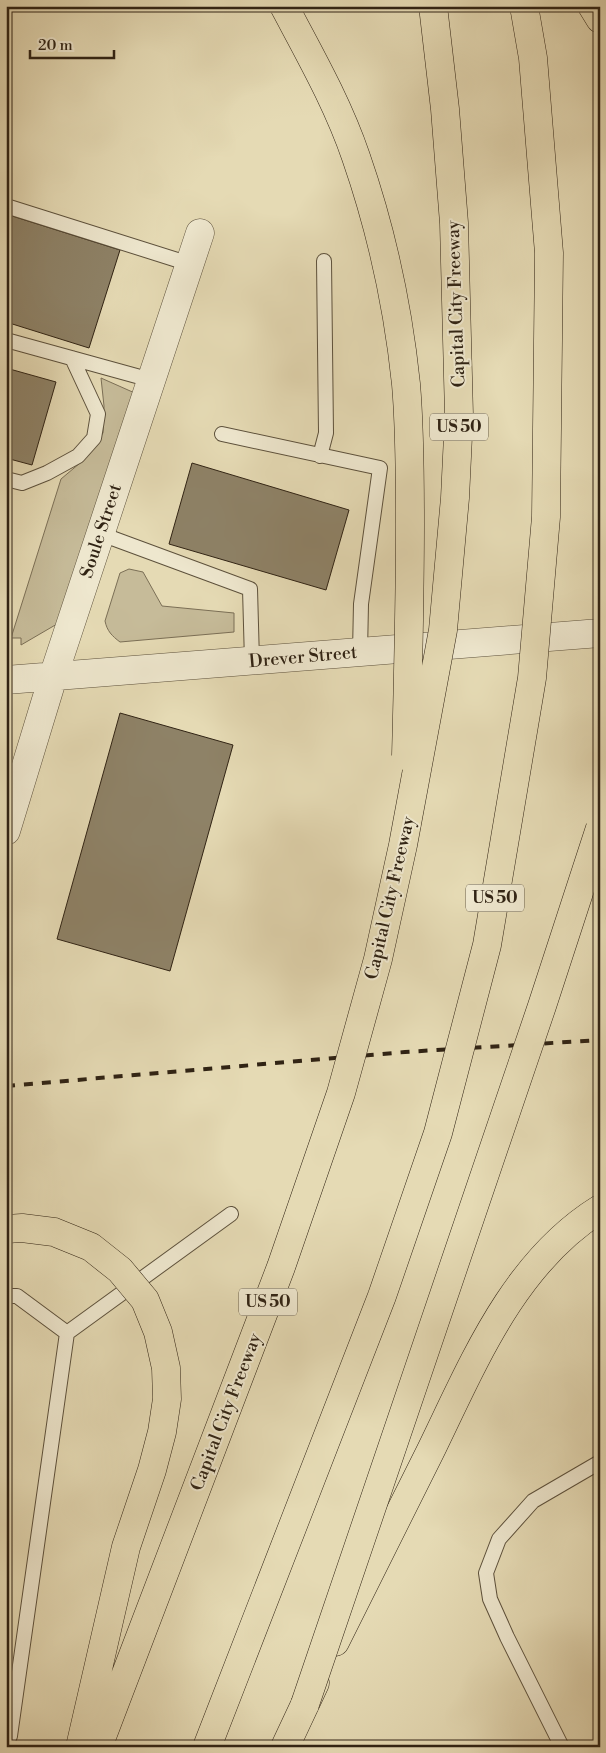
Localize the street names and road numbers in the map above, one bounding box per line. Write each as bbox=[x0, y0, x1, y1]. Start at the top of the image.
street label: Capital City Freeway bbox=[442, 220, 470, 388]
road number: US 50 bbox=[430, 414, 488, 441]
street label: Soule Street bbox=[75, 480, 127, 581]
street label: Drever Street bbox=[248, 641, 359, 673]
street label: Capital City Freeway bbox=[360, 814, 420, 982]
road number: US 50 bbox=[466, 884, 524, 911]
road number: US 50 bbox=[239, 1288, 297, 1315]
street label: Capital City Freeway bbox=[185, 1330, 267, 1494]

